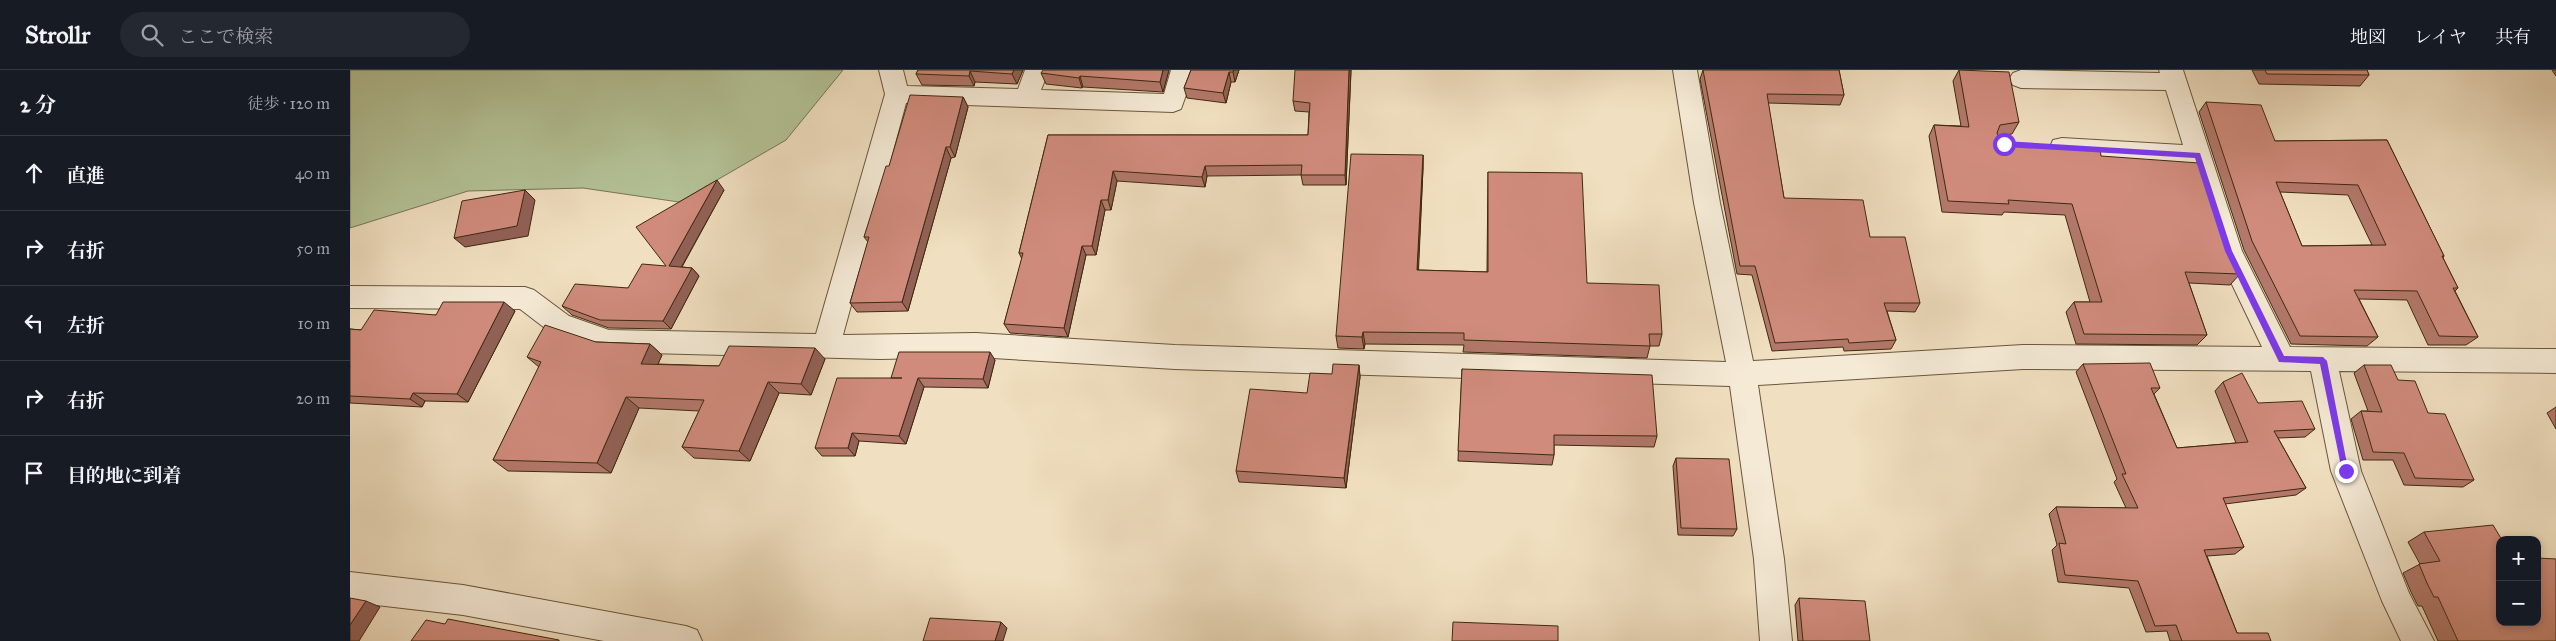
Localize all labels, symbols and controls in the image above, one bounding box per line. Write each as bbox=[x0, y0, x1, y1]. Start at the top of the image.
search box bbox=[120, 12, 470, 57]
text: Strollr bbox=[25, 20, 90, 50]
icon: search bbox=[138, 21, 166, 49]
text: ここで検索 bbox=[178, 25, 273, 48]
text: 地図 bbox=[2350, 26, 2386, 48]
text: レイヤ bbox=[2414, 26, 2467, 48]
text: 共有 bbox=[2495, 26, 2531, 48]
text: 2 分 bbox=[20, 92, 56, 118]
text: 徒歩 · 120 m bbox=[247, 94, 330, 113]
route start bbox=[1993, 133, 2016, 156]
icon: ahead bbox=[20, 159, 48, 187]
text: 直進 bbox=[67, 164, 105, 187]
text: 40 m bbox=[295, 164, 330, 183]
icon: right bbox=[20, 234, 48, 262]
text: 右折 bbox=[67, 239, 105, 262]
text: 50 m bbox=[296, 239, 330, 258]
icon: left bbox=[20, 309, 48, 337]
text: 左折 bbox=[67, 314, 105, 337]
text: 10 m bbox=[298, 314, 330, 333]
icon: right bbox=[20, 384, 48, 412]
text: 右折 bbox=[67, 389, 105, 412]
text: 20 m bbox=[296, 389, 330, 408]
icon: arrive bbox=[20, 459, 48, 487]
route end bbox=[2335, 460, 2358, 483]
text: 目的地に到着 bbox=[67, 464, 181, 487]
map controls bbox=[2496, 536, 2541, 626]
button: + bbox=[2496, 536, 2541, 581]
button: − bbox=[2496, 581, 2541, 626]

